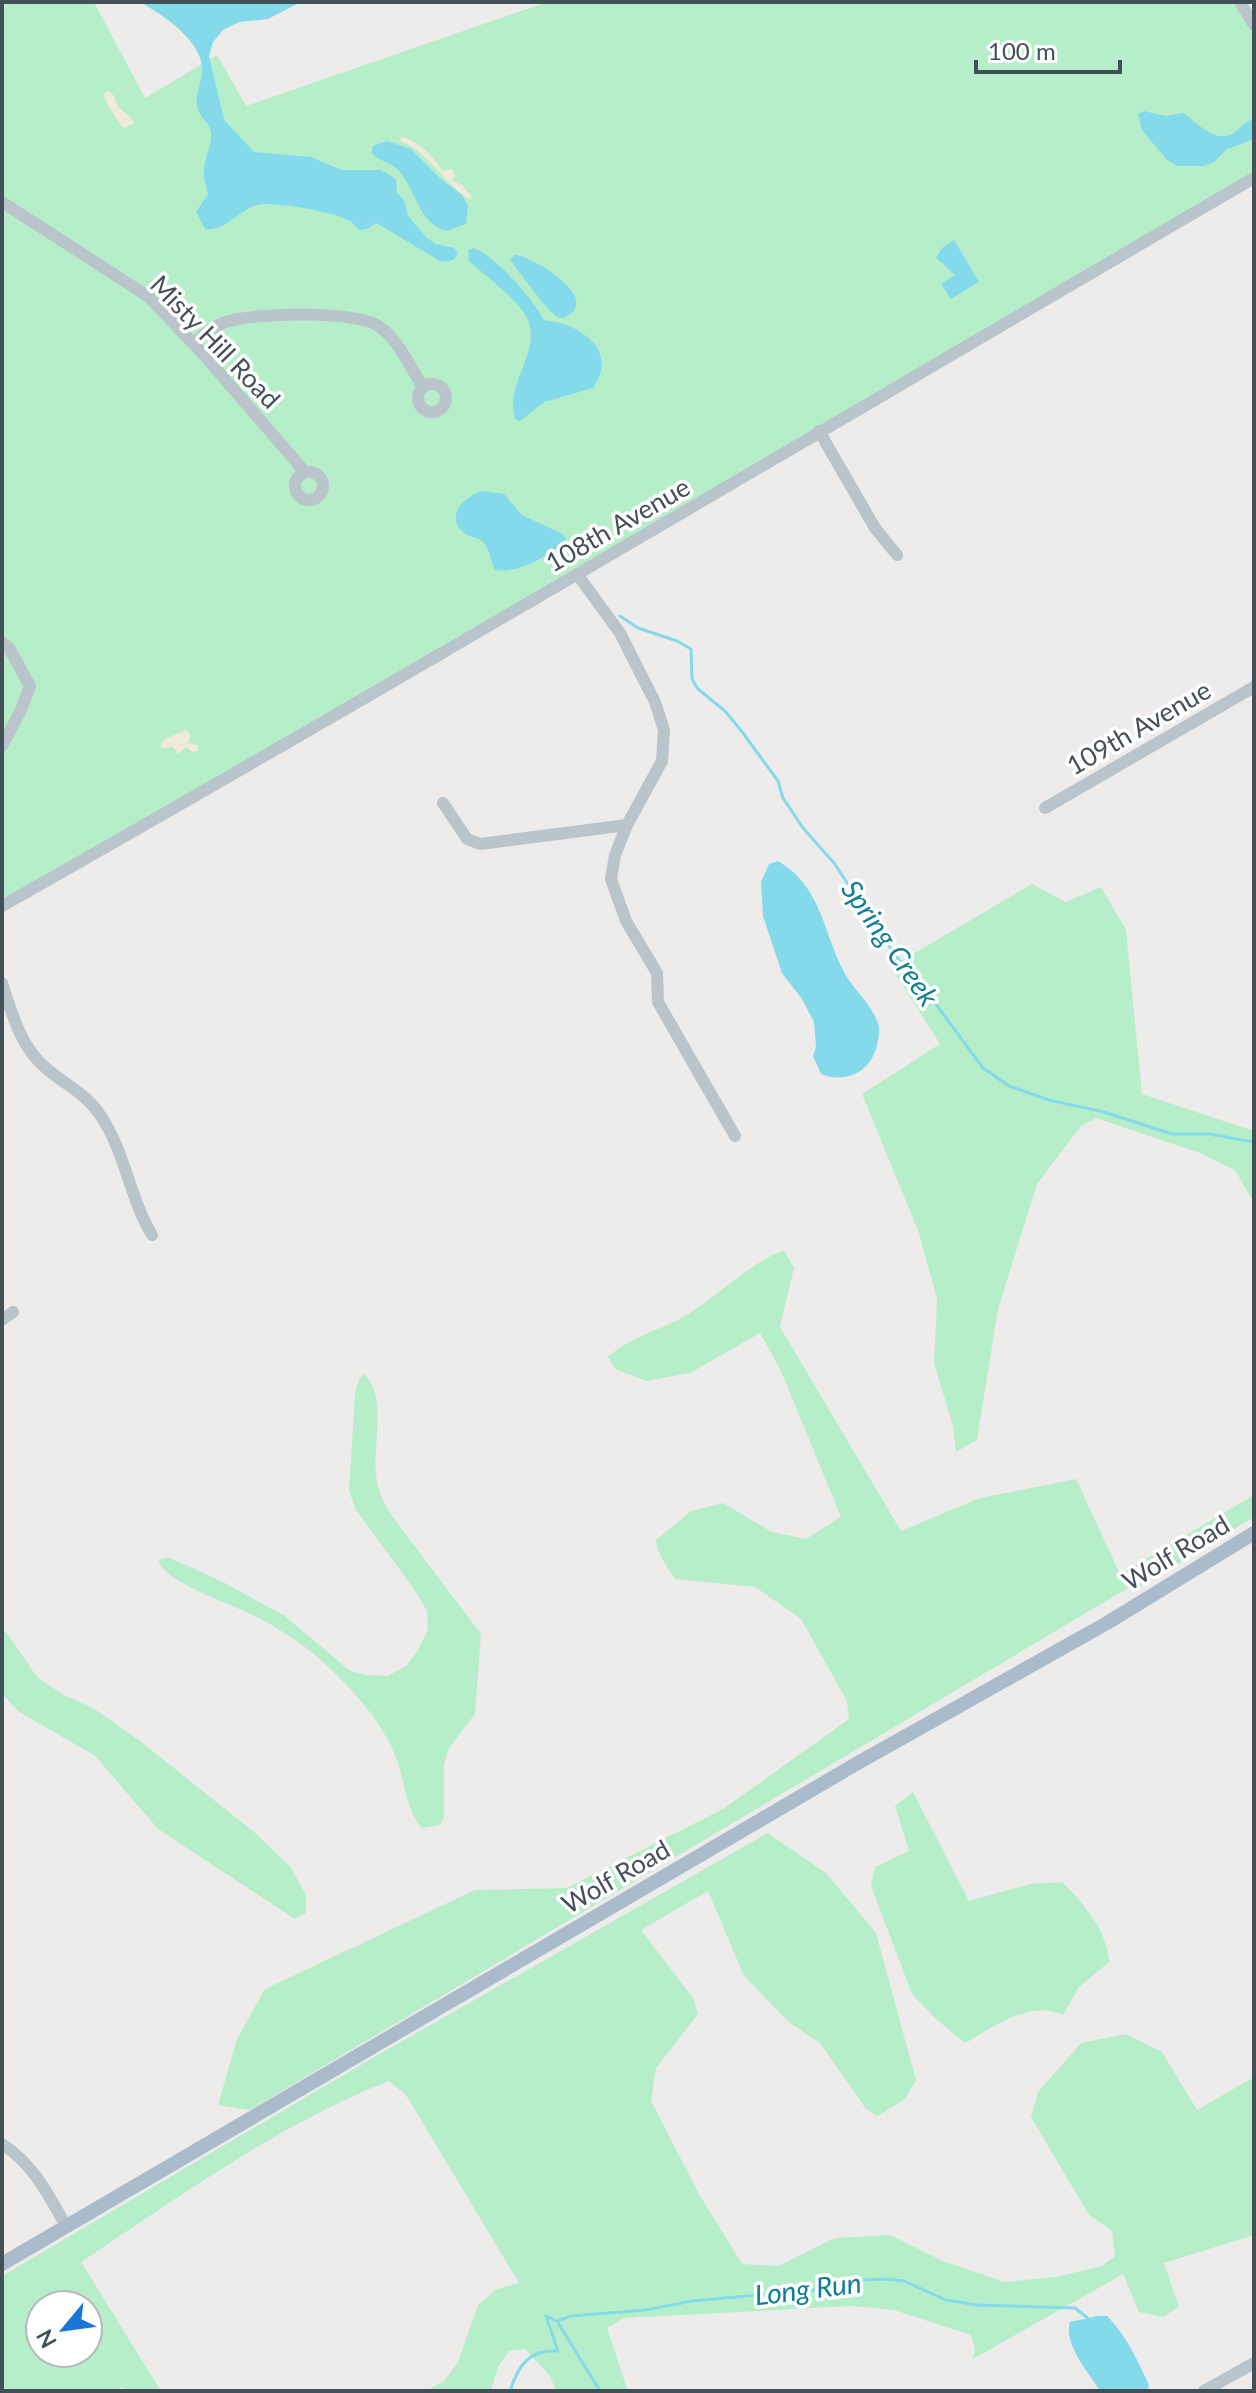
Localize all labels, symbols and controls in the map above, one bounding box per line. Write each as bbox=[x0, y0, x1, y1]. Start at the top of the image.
scale bar bbox=[976, 24, 1120, 74]
text: 100 m bbox=[988, 36, 1056, 65]
street label: Misty Hill Road bbox=[144, 268, 287, 415]
street label: 108th Avenue bbox=[540, 470, 695, 578]
street label: 109th Avenue bbox=[1061, 673, 1216, 781]
water label: Spring Creek bbox=[835, 873, 947, 1013]
street label: Wolf Road bbox=[1116, 1508, 1235, 1597]
street label: Wolf Road bbox=[556, 1832, 675, 1920]
water label: Long Run bbox=[753, 2265, 863, 2311]
north arrow bbox=[24, 2289, 104, 2369]
text: N bbox=[30, 2325, 62, 2353]

